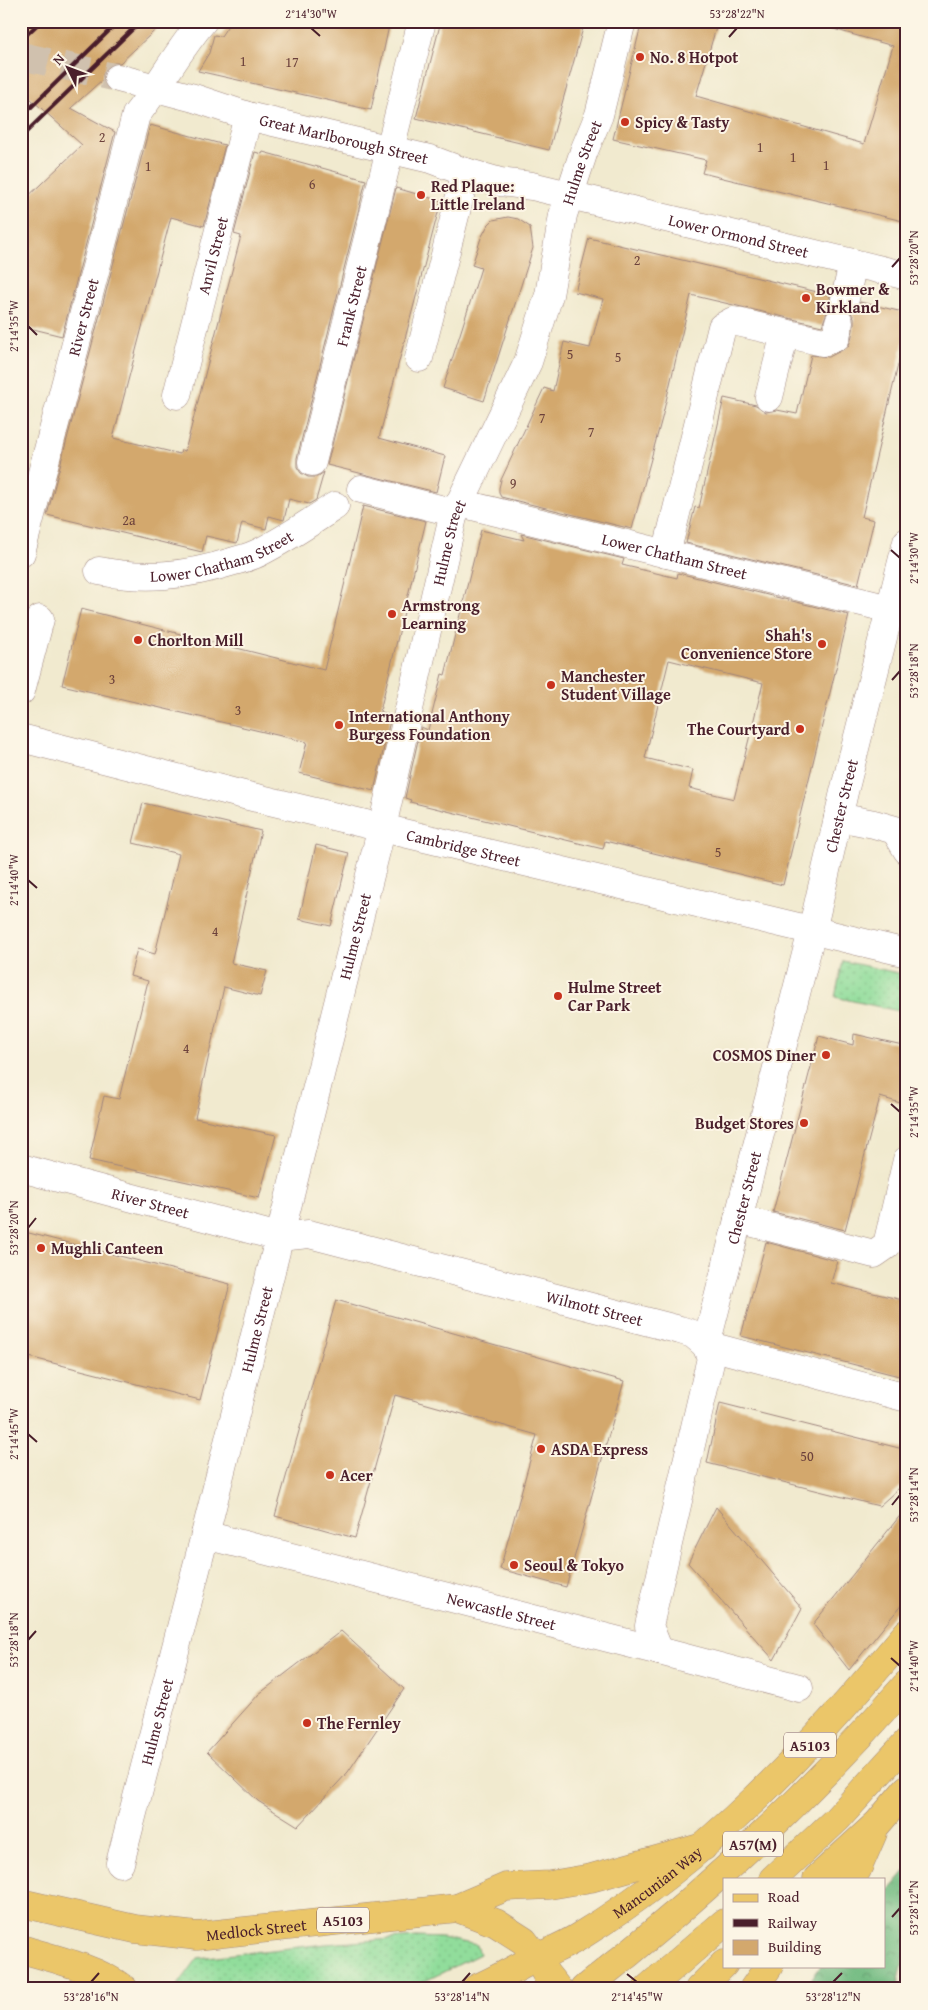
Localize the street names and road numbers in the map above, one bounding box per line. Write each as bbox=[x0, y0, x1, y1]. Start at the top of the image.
street label: Great Marlborough Street bbox=[257, 107, 431, 170]
street label: Hulme Street bbox=[555, 116, 608, 208]
street label: Lower Ormond Street bbox=[666, 207, 812, 264]
street label: Anvil Street bbox=[191, 214, 234, 297]
street label: Frank Street bbox=[329, 262, 373, 349]
street label: River Street bbox=[61, 275, 105, 358]
street label: Hulme Street bbox=[426, 495, 472, 588]
street label: Lower Chatham Street bbox=[150, 524, 298, 588]
street label: Lower Chatham Street bbox=[599, 526, 750, 585]
street label: Chester Street bbox=[818, 756, 864, 855]
street label: Cambridge Street bbox=[404, 822, 524, 873]
street label: Hulme Street bbox=[332, 890, 377, 982]
street label: Chester Street bbox=[720, 1148, 767, 1247]
street label: River Street bbox=[109, 1181, 192, 1225]
street label: Hulme Street bbox=[234, 1283, 279, 1375]
street label: Wilmott Street bbox=[543, 1284, 646, 1332]
street label: Newcastle Street bbox=[444, 1585, 559, 1636]
street label: Hulme Street bbox=[134, 1676, 179, 1767]
road number: A5103 bbox=[784, 1732, 836, 1758]
road number: A57(M) bbox=[723, 1832, 783, 1856]
street label: Mancunian Way bbox=[607, 1840, 707, 1924]
road number: A5103 bbox=[317, 1908, 369, 1932]
street label: Medlock Street bbox=[205, 1912, 308, 1947]

